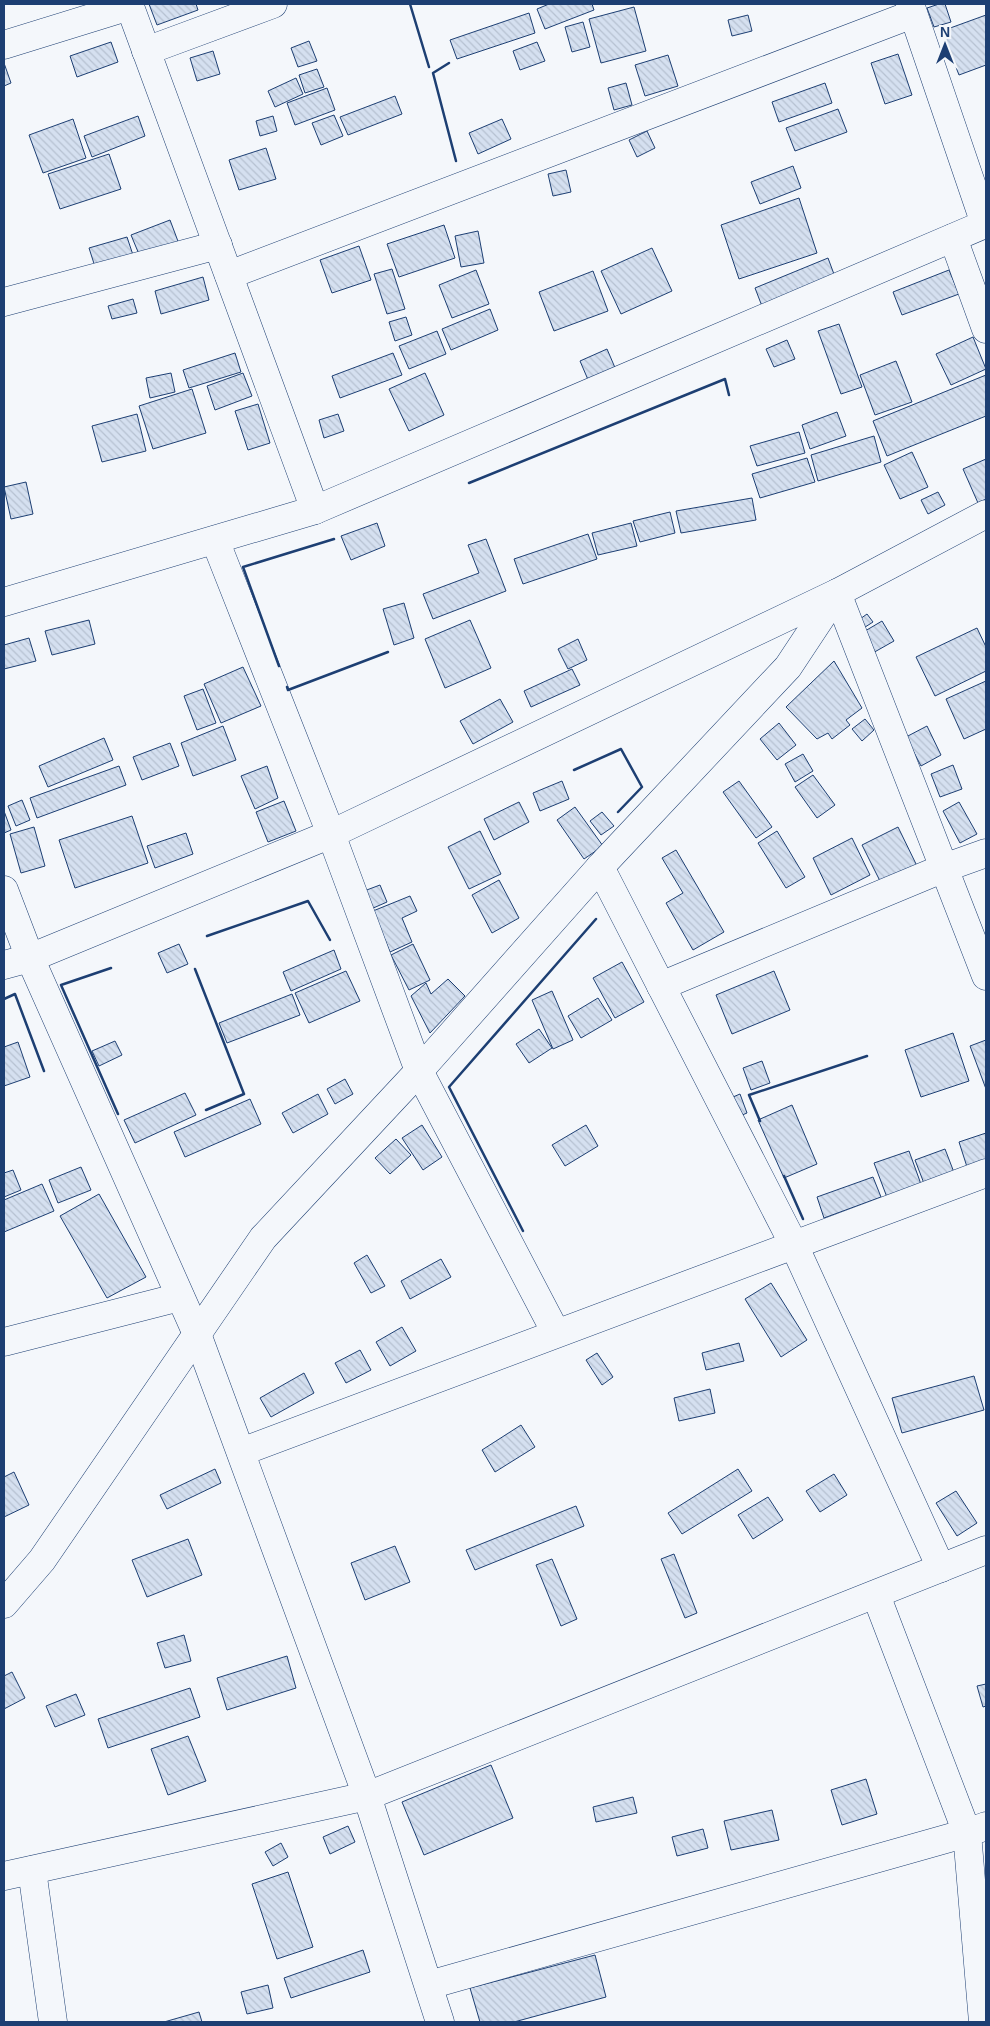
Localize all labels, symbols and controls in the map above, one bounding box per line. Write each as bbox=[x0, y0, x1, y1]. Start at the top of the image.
north arrow bbox=[920, 20, 970, 70]
text: N bbox=[940, 24, 950, 40]

